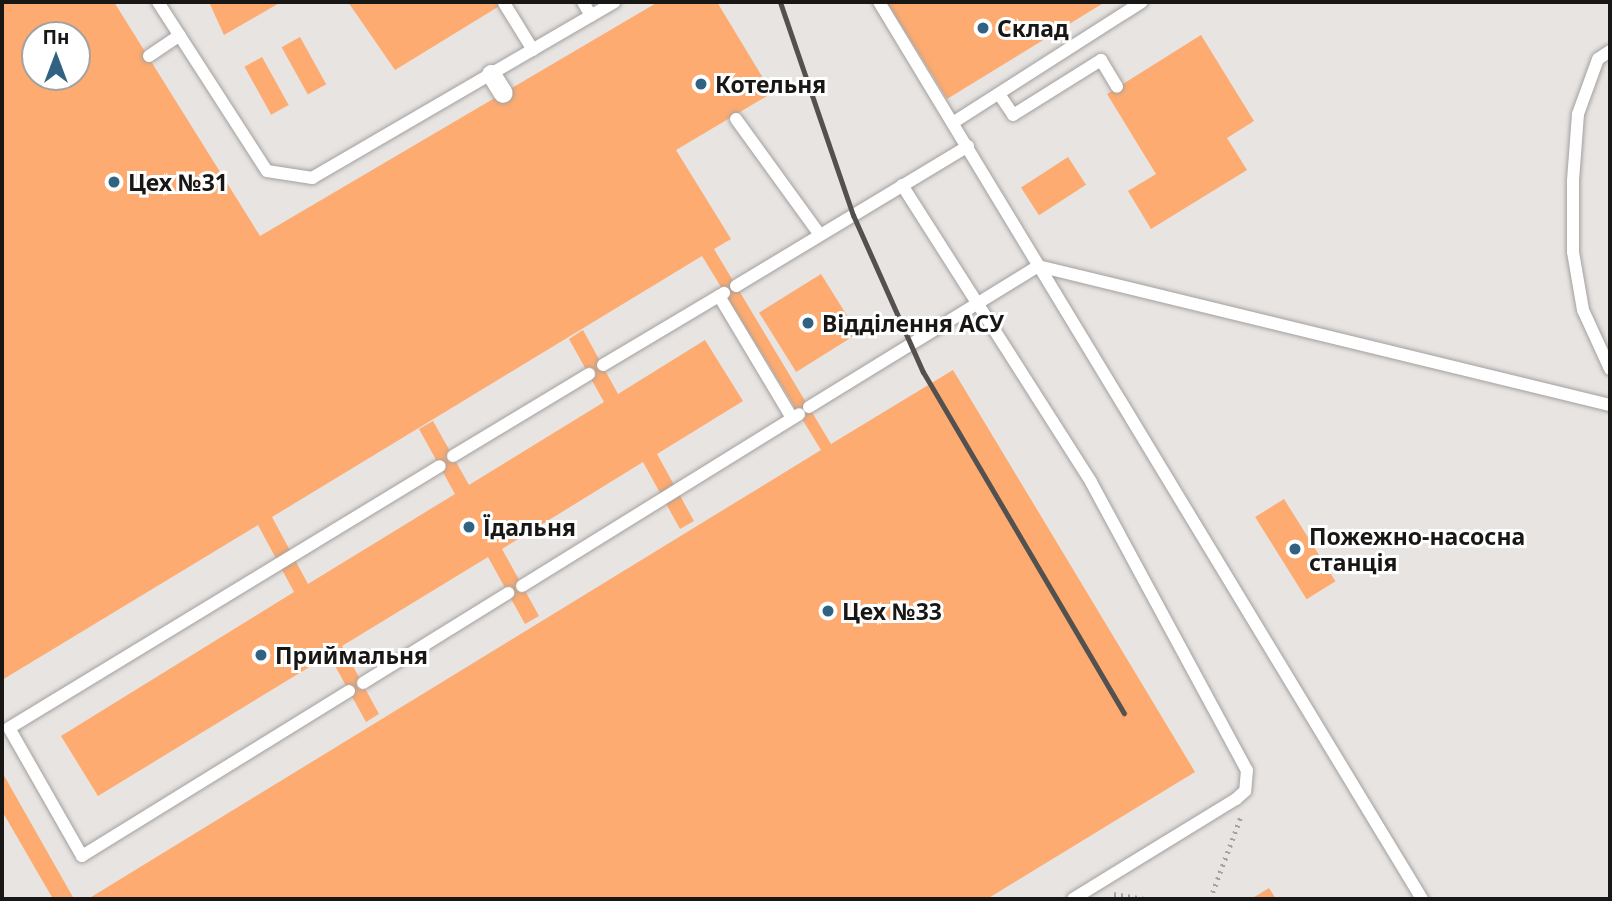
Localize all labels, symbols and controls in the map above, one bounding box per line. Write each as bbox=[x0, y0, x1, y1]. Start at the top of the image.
place label: Склад bbox=[997, 14, 1069, 42]
marker: Склад bbox=[975, 20, 991, 36]
north arrow bbox=[21, 21, 91, 91]
text: Пн bbox=[43, 24, 69, 50]
place label: Котельня bbox=[715, 70, 826, 98]
marker: Котельня bbox=[693, 76, 709, 92]
place label: Цех №31 bbox=[128, 168, 228, 196]
marker: Цех №31 bbox=[106, 174, 122, 190]
place label: Відділення АСУ bbox=[822, 309, 1004, 337]
marker: Відділення АСУ bbox=[800, 315, 816, 331]
place label: Їдальня bbox=[483, 513, 576, 541]
marker: Їдальня bbox=[461, 519, 477, 535]
place label: Пожежно-насосна станція bbox=[1309, 522, 1525, 576]
marker: Пожежно-насосна станція bbox=[1287, 541, 1303, 557]
place label: Цех №33 bbox=[842, 597, 942, 625]
marker: Цех №33 bbox=[820, 603, 836, 619]
place label: Приймальня bbox=[275, 641, 428, 669]
marker: Приймальня bbox=[253, 647, 269, 663]

